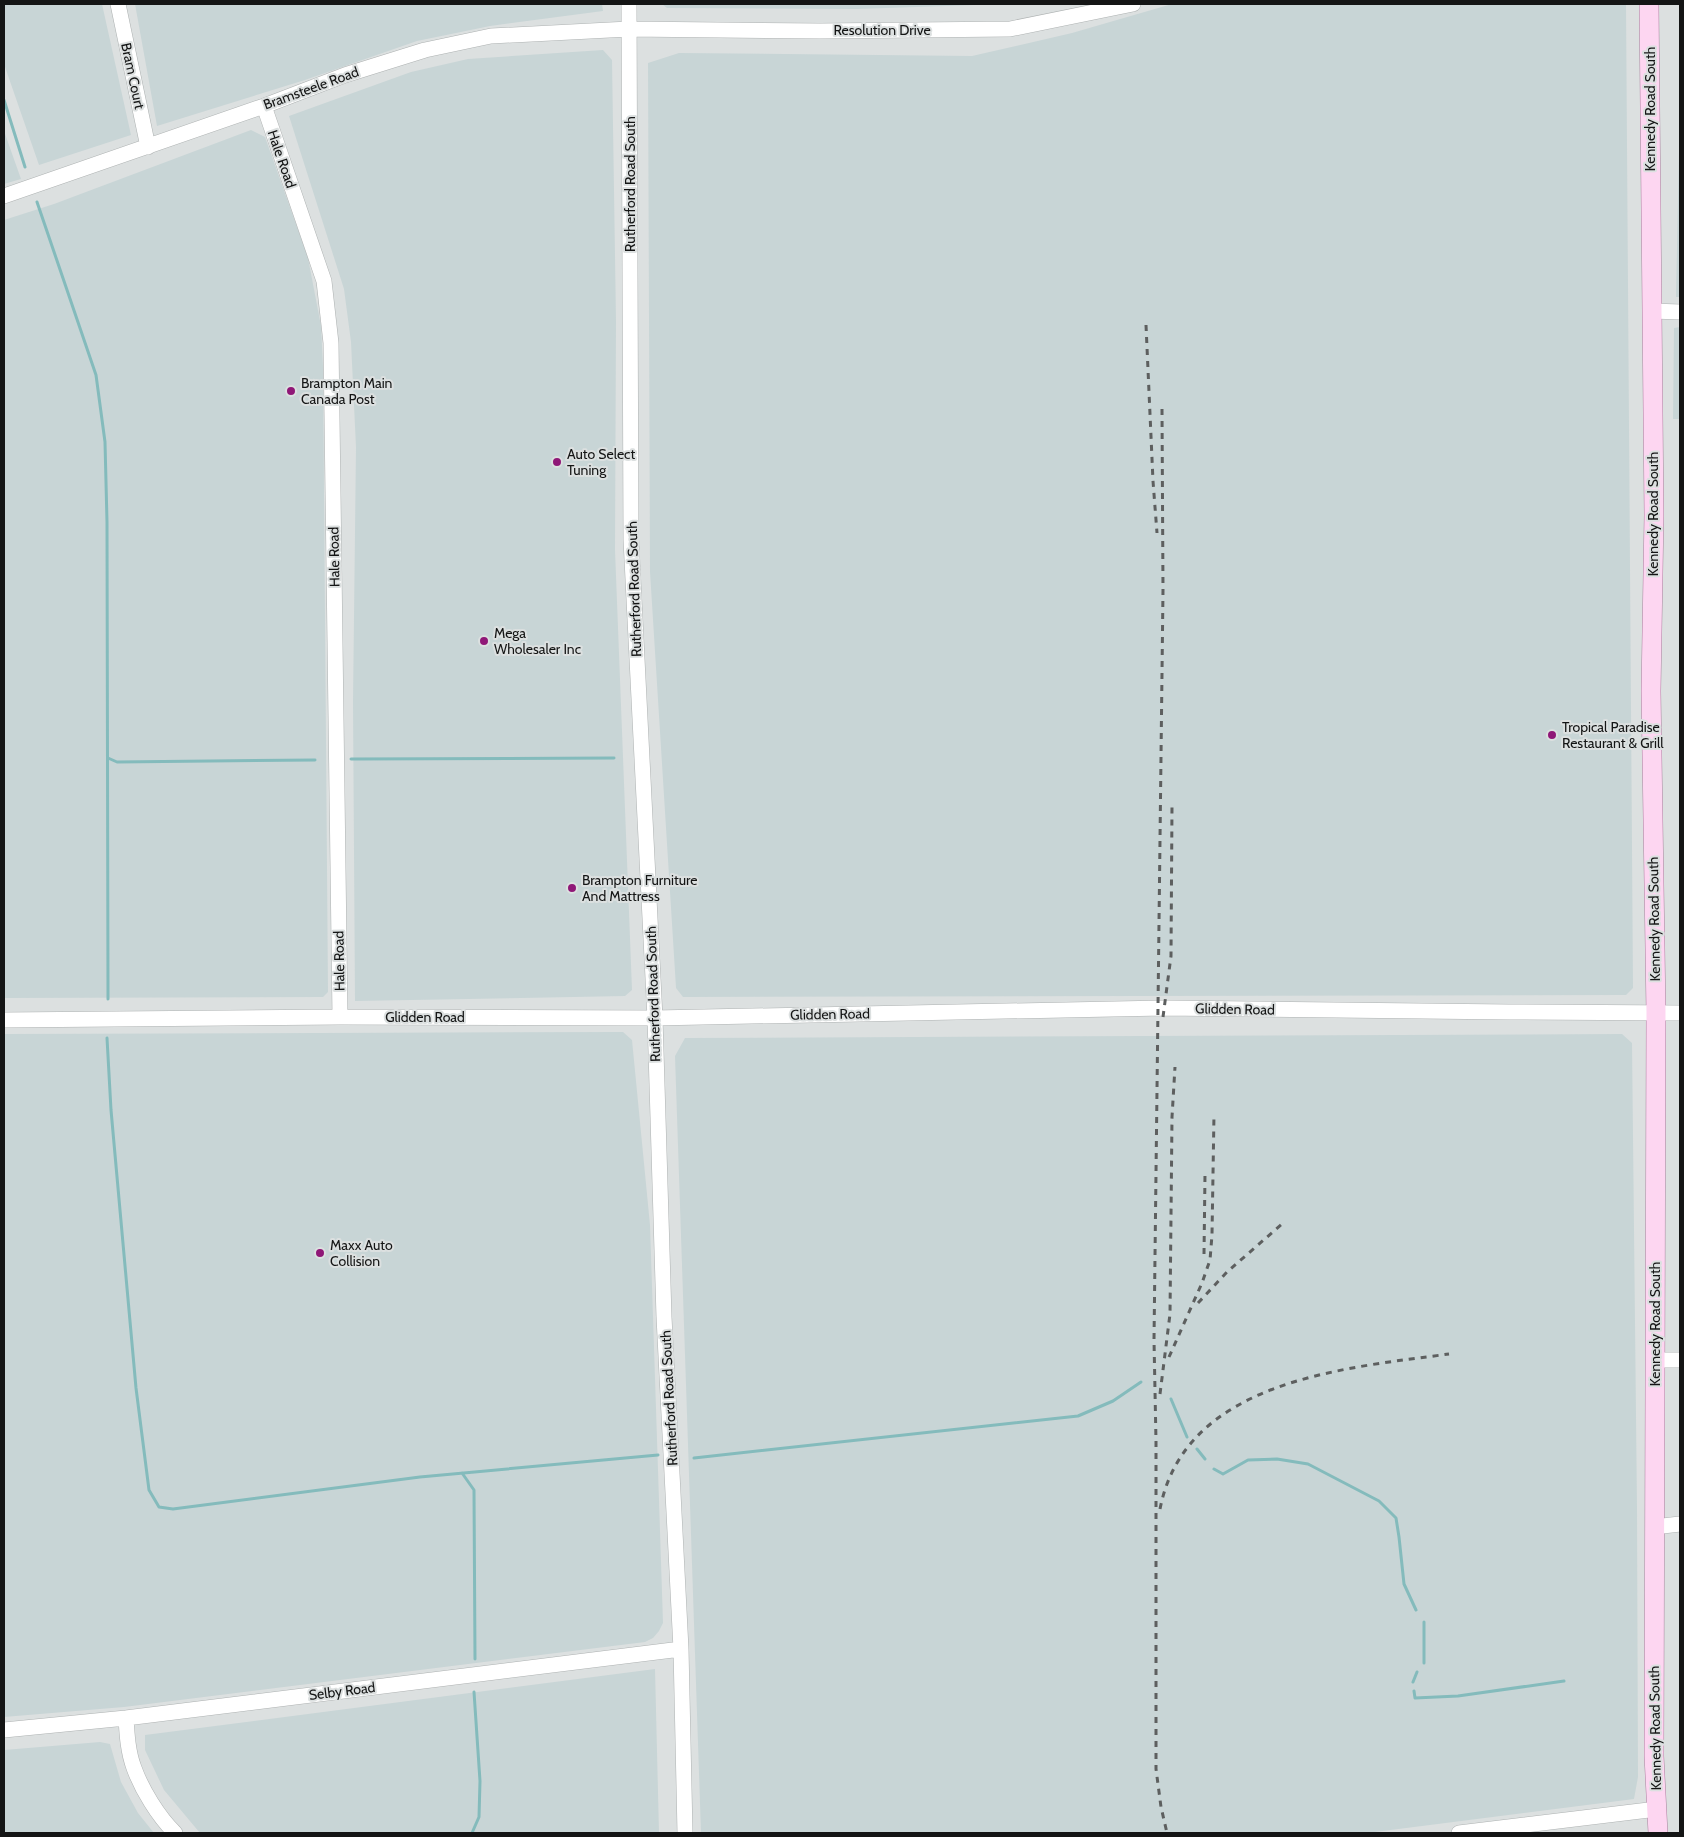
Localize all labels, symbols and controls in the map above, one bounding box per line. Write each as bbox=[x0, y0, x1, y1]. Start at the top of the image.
street label: Resolution Drive bbox=[833, 21, 931, 39]
street label: Bram Court bbox=[117, 41, 149, 111]
street label: Kennedy Road South bbox=[1641, 47, 1659, 171]
street label: Bramsteele Road bbox=[261, 62, 361, 114]
street label: Rutherford Road South bbox=[621, 116, 639, 252]
street label: Hale Road bbox=[264, 128, 300, 190]
place label: Brampton Main Canada Post bbox=[301, 374, 393, 408]
marker: Brampton Main Canada Post bbox=[285, 385, 297, 397]
place label: Auto Select Tuning bbox=[567, 445, 635, 479]
street label: Kennedy Road South bbox=[1644, 452, 1662, 576]
marker: Auto Select Tuning bbox=[551, 456, 563, 468]
street label: Rutherford Road South bbox=[623, 521, 645, 657]
street label: Hale Road bbox=[324, 527, 344, 587]
place label: Mega Wholesaler Inc bbox=[494, 624, 581, 658]
marker: Mega Wholesaler Inc bbox=[478, 635, 490, 647]
place label: Tropical Paradise Restaurant & Grill bbox=[1562, 718, 1664, 752]
marker: Tropical Paradise Restaurant & Grill bbox=[1546, 729, 1558, 741]
street label: Kennedy Road South bbox=[1644, 857, 1664, 981]
place label: Brampton Furniture And Mattress bbox=[582, 871, 697, 905]
marker: Brampton Furniture And Mattress bbox=[566, 882, 578, 894]
street label: Rutherford Road South bbox=[642, 926, 664, 1062]
street label: Hale Road bbox=[329, 931, 349, 991]
street label: Glidden Road bbox=[1195, 999, 1275, 1019]
street label: Glidden Road bbox=[790, 1004, 870, 1024]
street label: Glidden Road bbox=[385, 1008, 465, 1026]
place label: Maxx Auto Collision bbox=[330, 1236, 393, 1270]
marker: Maxx Auto Collision bbox=[314, 1247, 326, 1259]
street label: Kennedy Road South bbox=[1646, 1262, 1664, 1386]
street label: Rutherford Road South bbox=[656, 1330, 682, 1466]
street label: Kennedy Road South bbox=[1645, 1666, 1665, 1790]
street label: Selby Road bbox=[308, 1678, 376, 1704]

